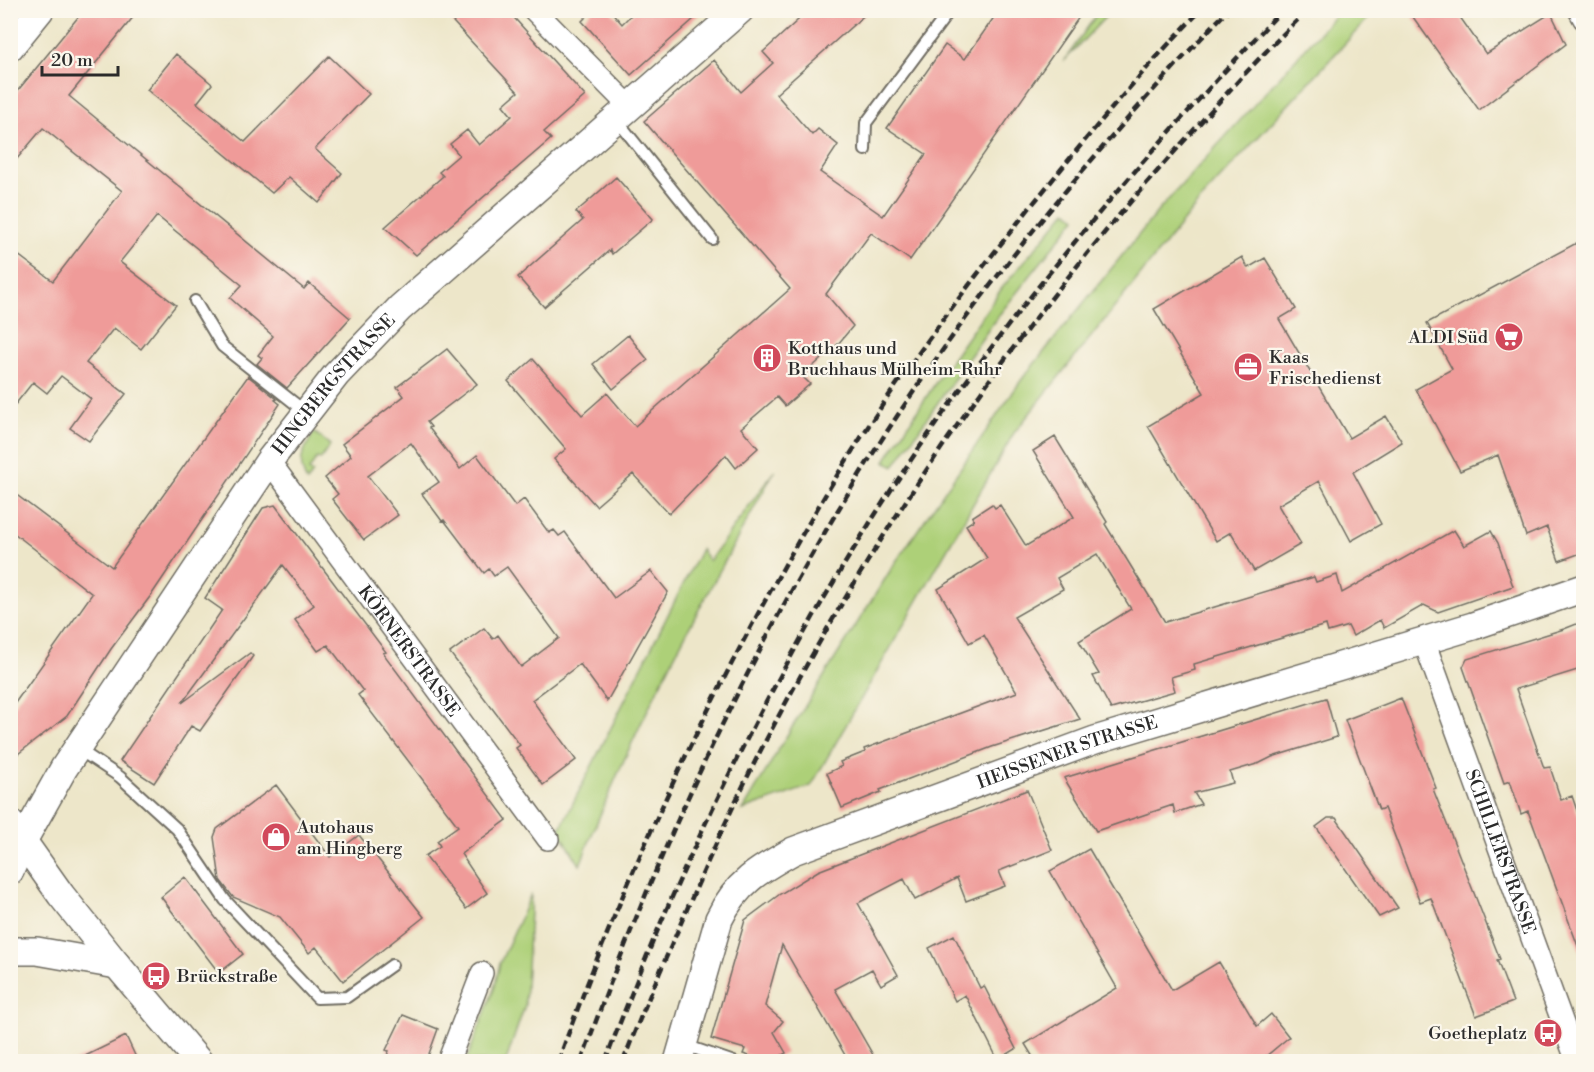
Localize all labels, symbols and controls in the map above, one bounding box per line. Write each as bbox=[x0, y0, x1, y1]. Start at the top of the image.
scale bar bbox=[42, 39, 118, 77]
text: 20 m bbox=[51, 49, 93, 72]
street label: HINGBERGSTRASSE bbox=[267, 309, 400, 459]
supermarket icon: ALDI Süd bbox=[1493, 321, 1525, 353]
place label: ALDI Süd bbox=[1407, 326, 1489, 349]
place label: Kotthaus und Bruchhaus Mülheim-Ruhr bbox=[787, 337, 1002, 381]
building icon: Kotthaus und Bruchhaus Mülheim-Ruhr bbox=[751, 342, 783, 374]
place label: Kaas Frischedienst bbox=[1269, 346, 1382, 390]
office icon: Kaas Frischedienst bbox=[1232, 351, 1264, 383]
street label: KÖRNERSTRASSE bbox=[353, 581, 465, 721]
street label: HEISSENER STRASSE bbox=[974, 710, 1160, 794]
street label: SCHILLERSTRASSE bbox=[1460, 766, 1541, 937]
place label: Autohaus am Hingberg bbox=[296, 816, 403, 860]
shop icon: Autohaus am Hingberg bbox=[260, 821, 292, 853]
bus stop icon: Brückstraße bbox=[140, 960, 172, 992]
place label: Brückstraße bbox=[176, 965, 278, 988]
bus stop icon: Goetheplatz bbox=[1532, 1017, 1564, 1049]
place label: Goetheplatz bbox=[1428, 1022, 1527, 1045]

